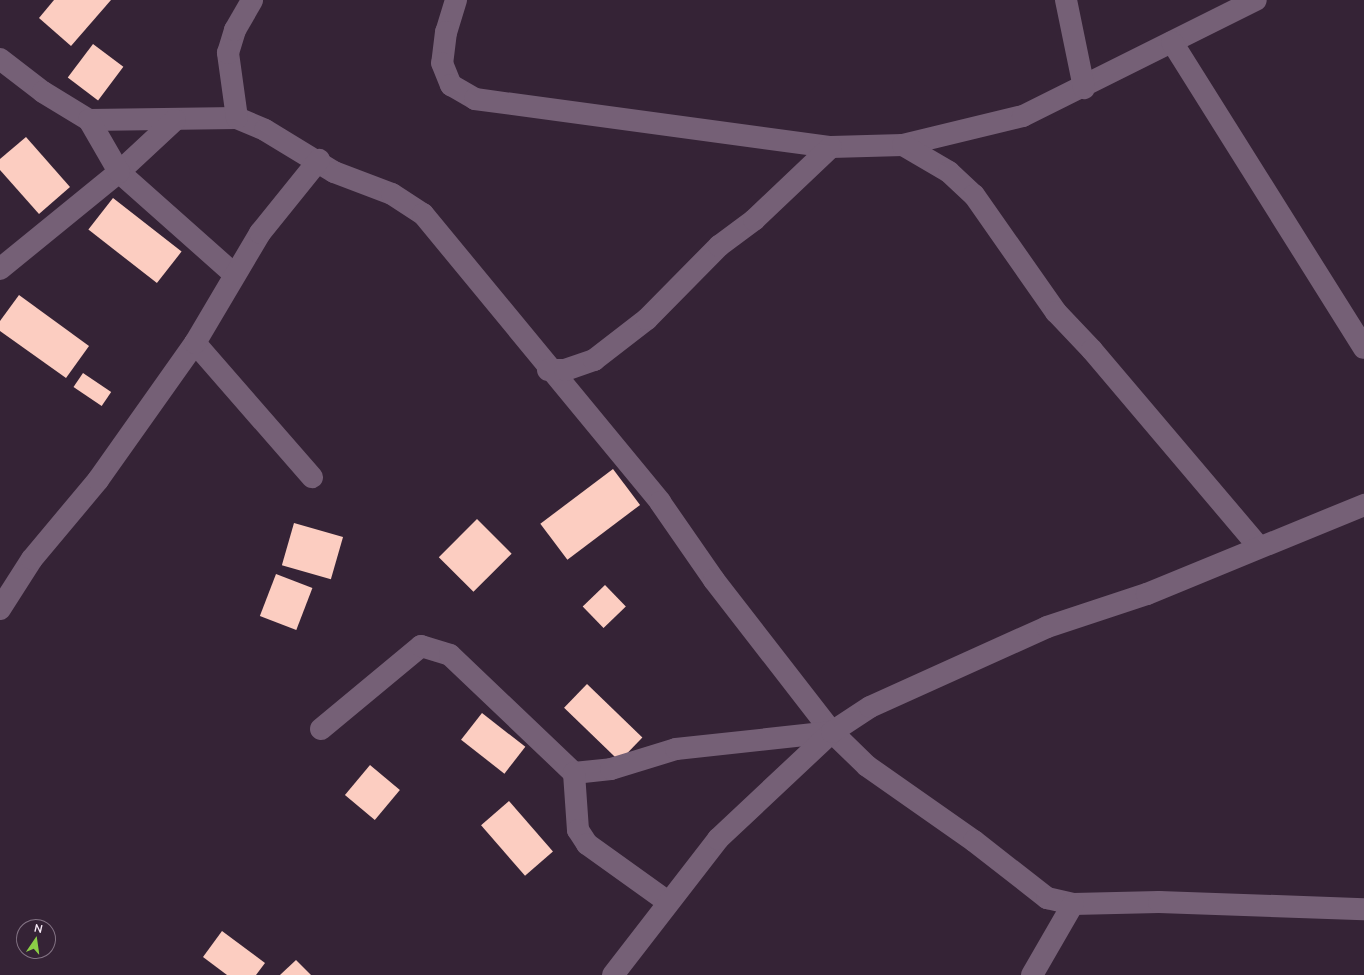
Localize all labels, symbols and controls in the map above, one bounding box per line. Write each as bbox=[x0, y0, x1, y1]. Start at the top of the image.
north arrow bbox=[16, 919, 56, 959]
text: N bbox=[33, 921, 44, 936]

